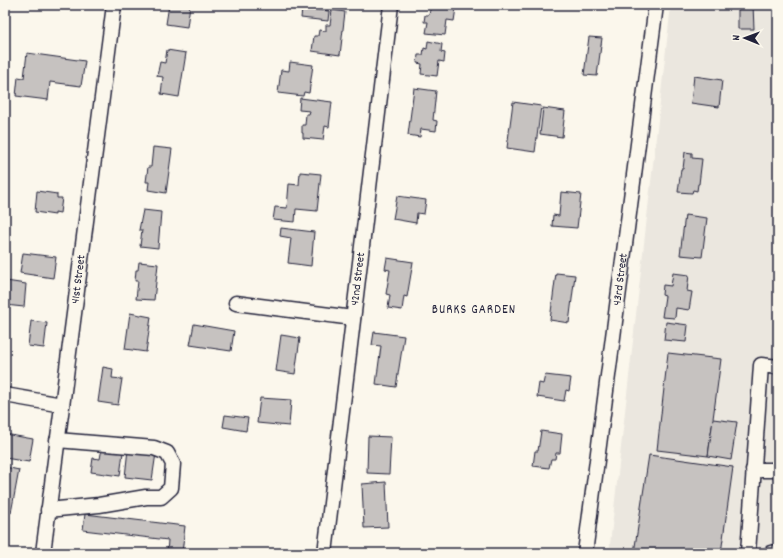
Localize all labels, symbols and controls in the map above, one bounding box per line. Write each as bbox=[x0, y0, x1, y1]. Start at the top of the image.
north arrow bbox=[725, 18, 765, 58]
text: N bbox=[729, 34, 745, 41]
street label: 42nd Street bbox=[346, 251, 370, 306]
street label: 43rd Street bbox=[609, 252, 632, 306]
street label: 41st Street bbox=[67, 253, 90, 305]
district label: BURKS GARDEN bbox=[432, 301, 516, 320]

